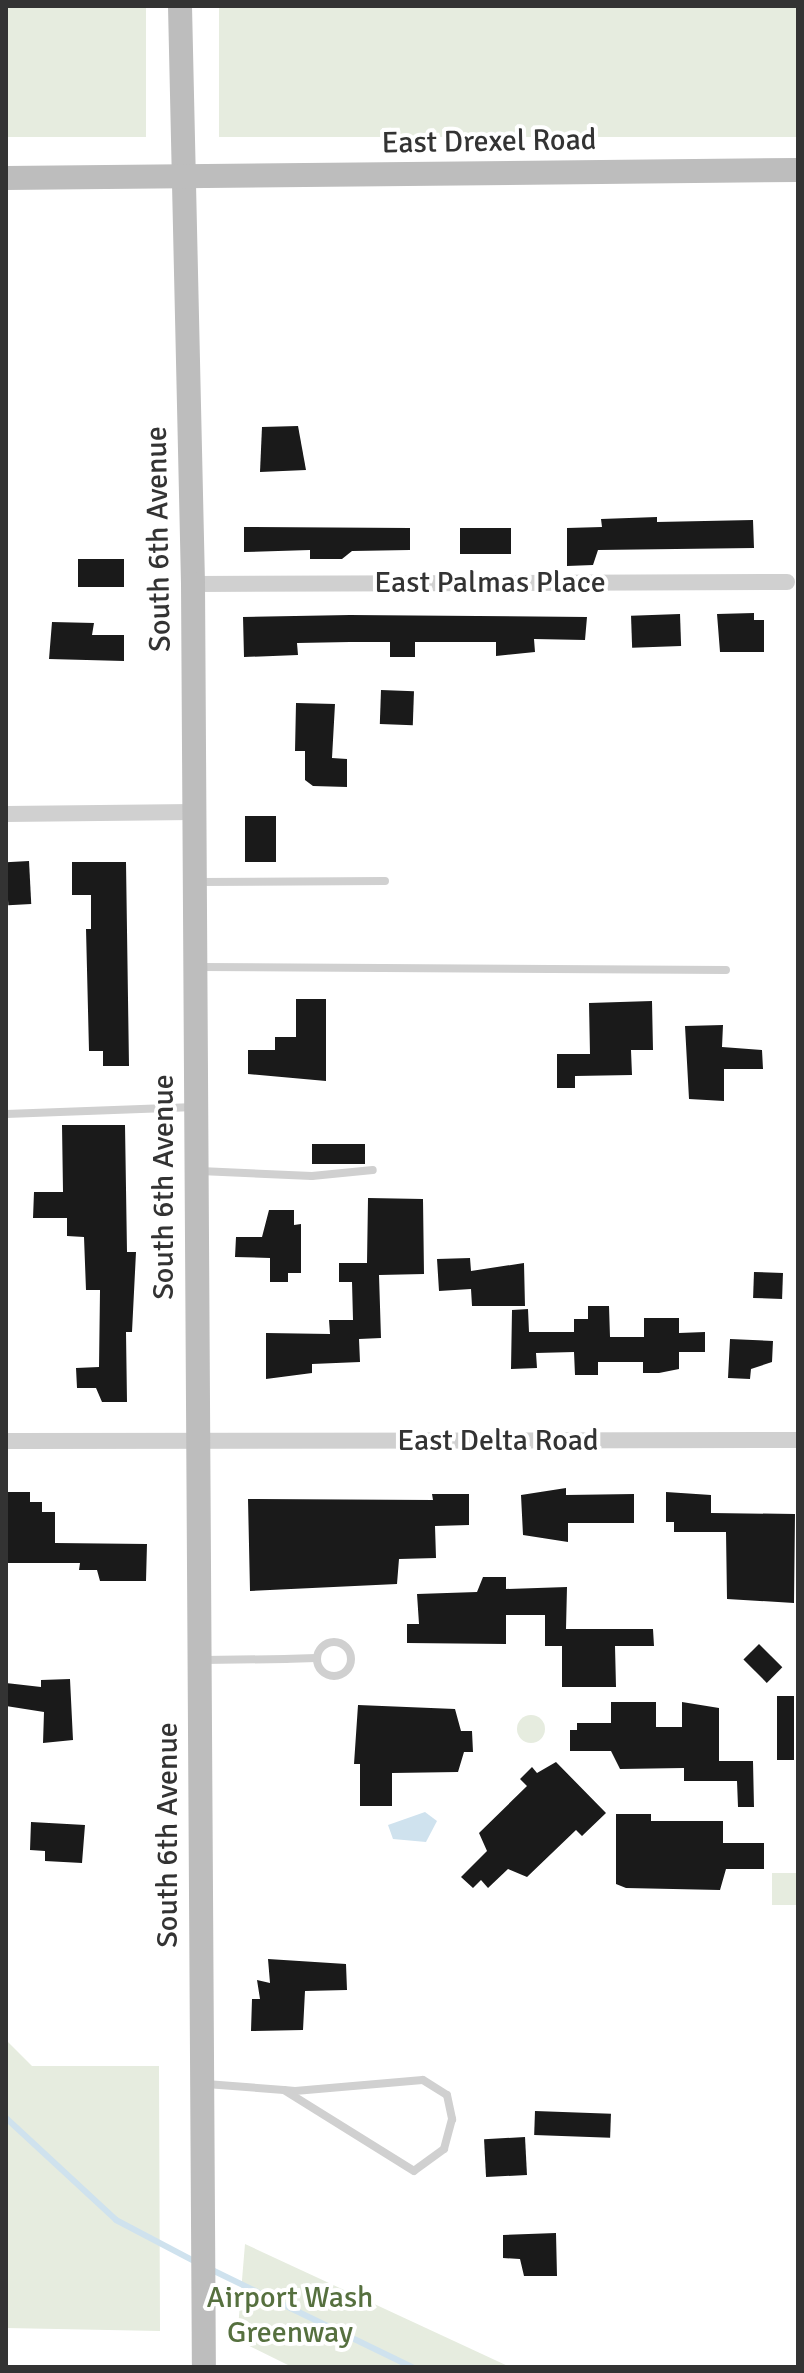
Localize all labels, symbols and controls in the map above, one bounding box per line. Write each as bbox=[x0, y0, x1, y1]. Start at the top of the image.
street label: East Drexel Road bbox=[381, 122, 597, 162]
street label: South 6th Avenue bbox=[139, 426, 179, 652]
street label: East Palmas Place bbox=[374, 565, 606, 601]
street label: South 6th Avenue bbox=[146, 1074, 182, 1300]
street label: East Delta Road bbox=[397, 1423, 599, 1459]
street label: South 6th Avenue bbox=[150, 1722, 186, 1948]
park label: Airport Wash Greenway bbox=[207, 2280, 373, 2350]

